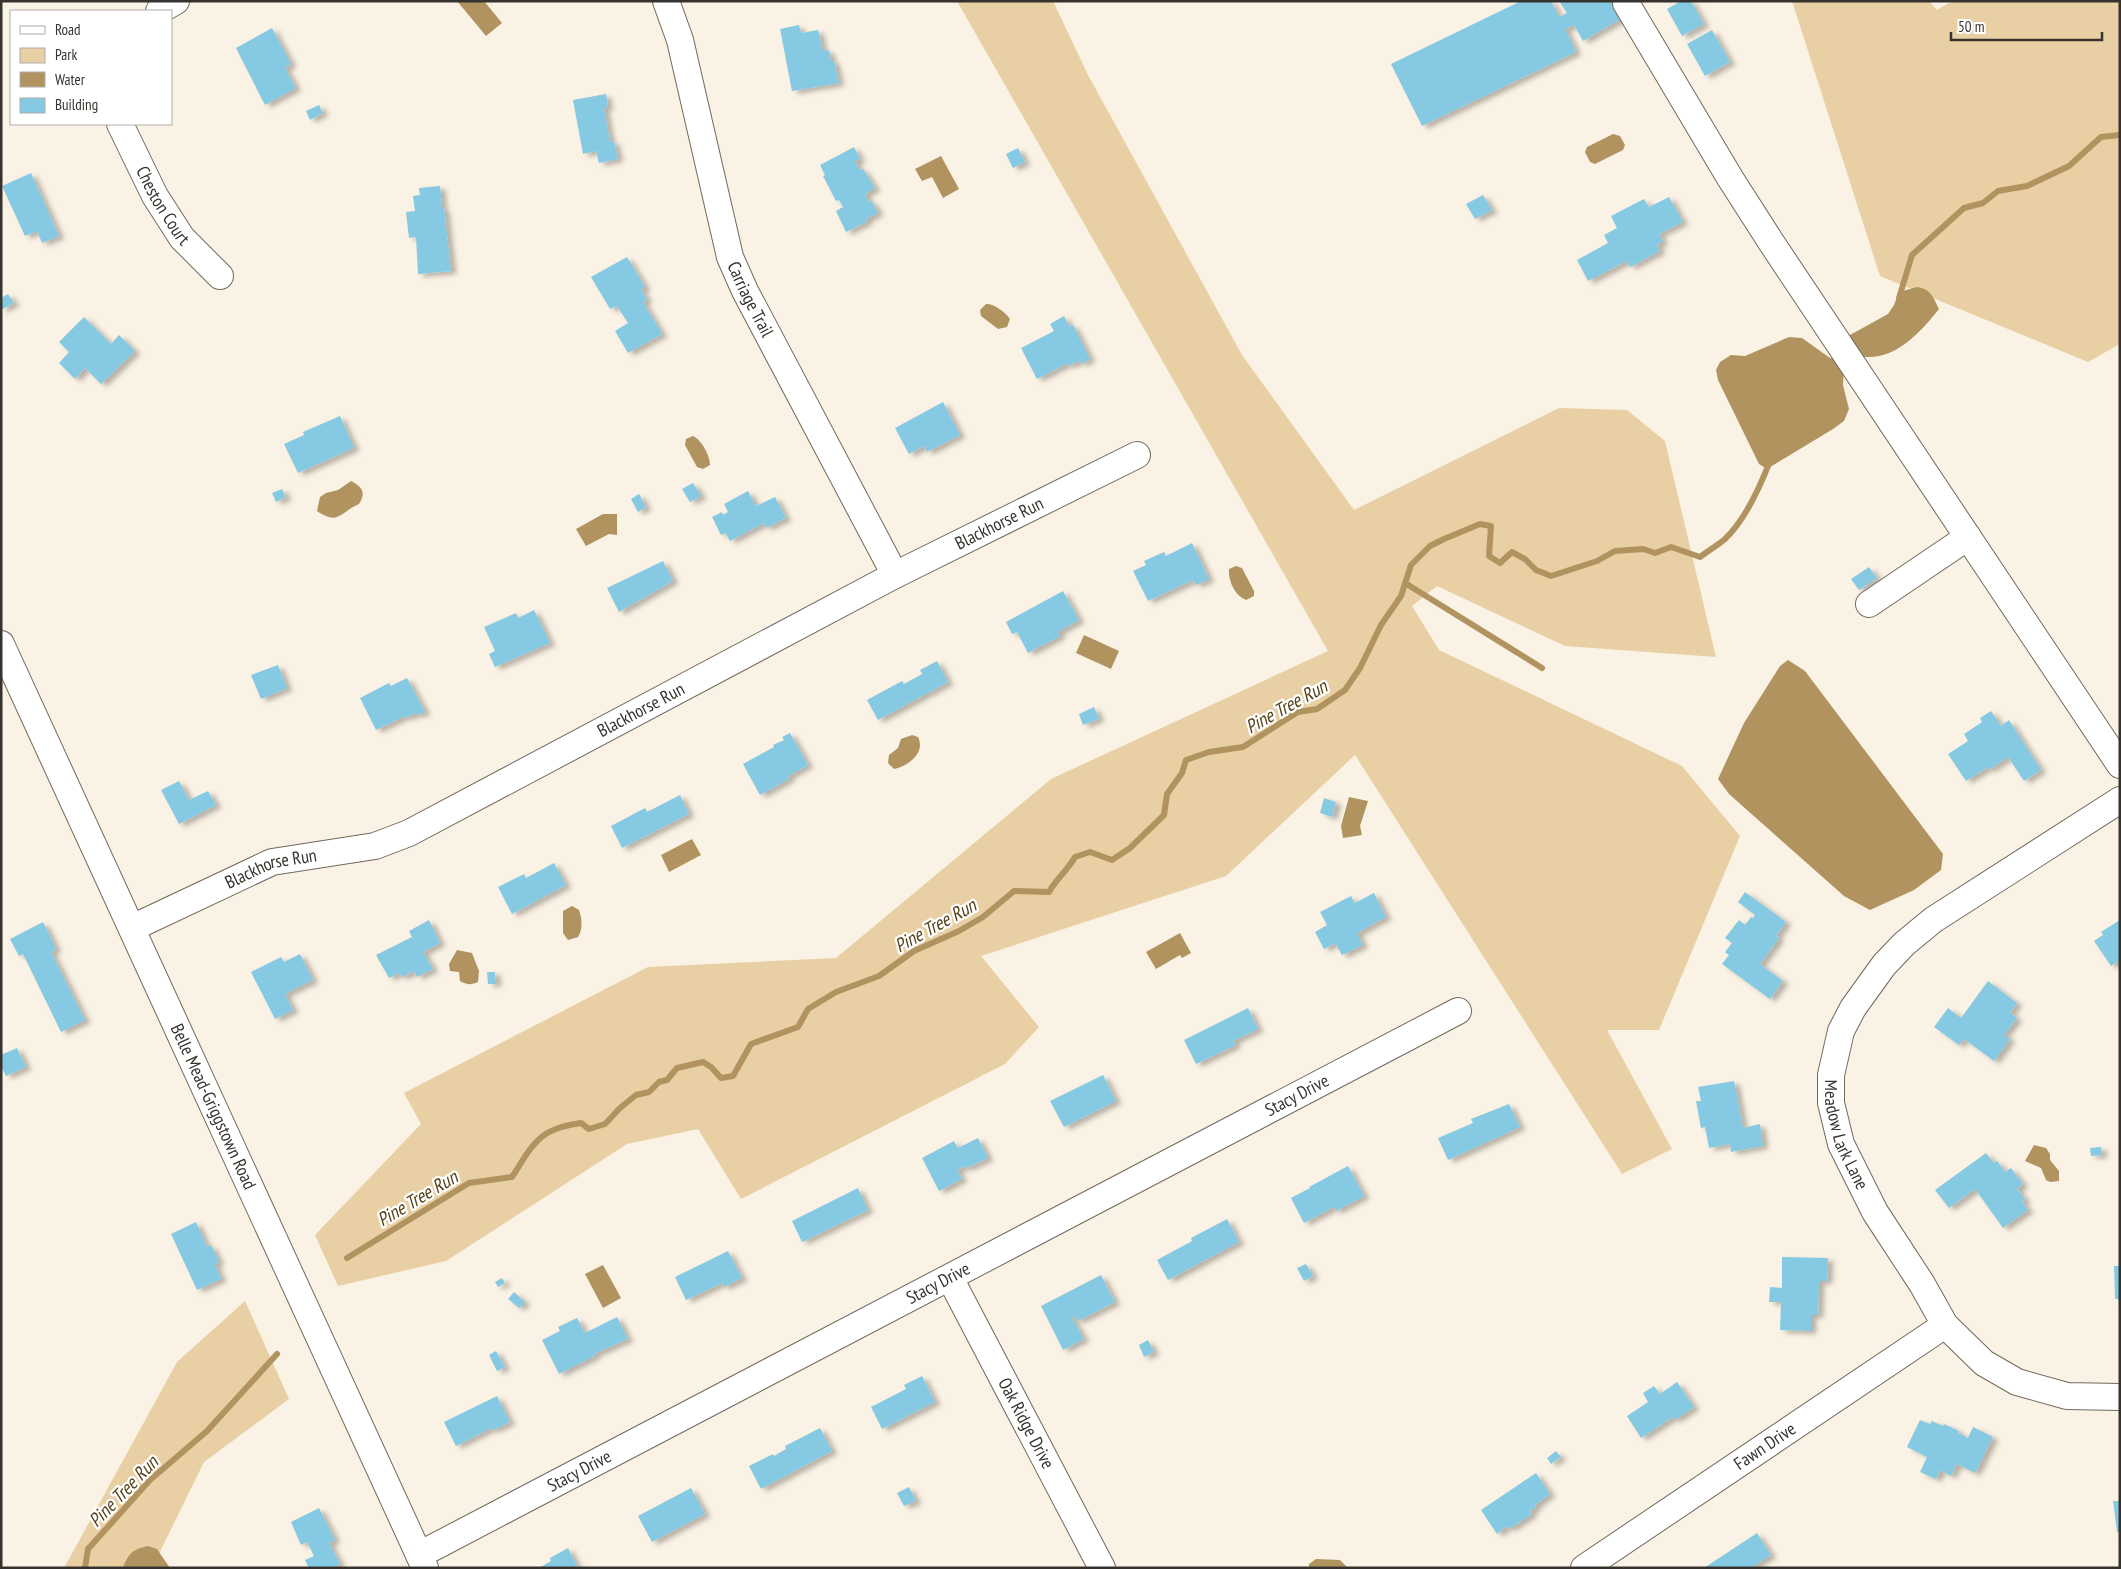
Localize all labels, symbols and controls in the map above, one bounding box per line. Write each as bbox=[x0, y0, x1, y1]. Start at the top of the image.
legend bbox=[10, 10, 172, 125]
scale bar bbox=[1951, 10, 2102, 42]
text: 50 m bbox=[1958, 17, 1984, 36]
text: Road bbox=[55, 20, 81, 39]
text: Park bbox=[55, 45, 77, 64]
text: Water bbox=[55, 70, 86, 89]
text: Building bbox=[55, 95, 98, 114]
street label: Cheston Court bbox=[131, 162, 195, 250]
street label: Carriage Trail bbox=[722, 258, 780, 341]
street label: Blackhorse Run bbox=[951, 491, 1047, 554]
water label: Pine Tree Run bbox=[1241, 673, 1333, 738]
street label: Blackhorse Run bbox=[593, 677, 688, 742]
street label: Blackhorse Run bbox=[221, 843, 318, 894]
water label: Pine Tree Run bbox=[890, 892, 982, 957]
street label: Belle Mead-Griggstown Road bbox=[166, 1020, 262, 1193]
street label: Stacy Drive bbox=[1261, 1069, 1333, 1121]
street label: Meadow Lark Lane bbox=[1820, 1080, 1874, 1193]
water label: Pine Tree Run bbox=[372, 1164, 463, 1231]
street label: Stacy Drive bbox=[902, 1257, 974, 1309]
street label: Oak Ridge Drive bbox=[993, 1374, 1060, 1472]
street label: Fawn Drive bbox=[1729, 1417, 1800, 1475]
street label: Stacy Drive bbox=[543, 1444, 615, 1497]
water label: Pine Tree Run bbox=[83, 1449, 164, 1532]

